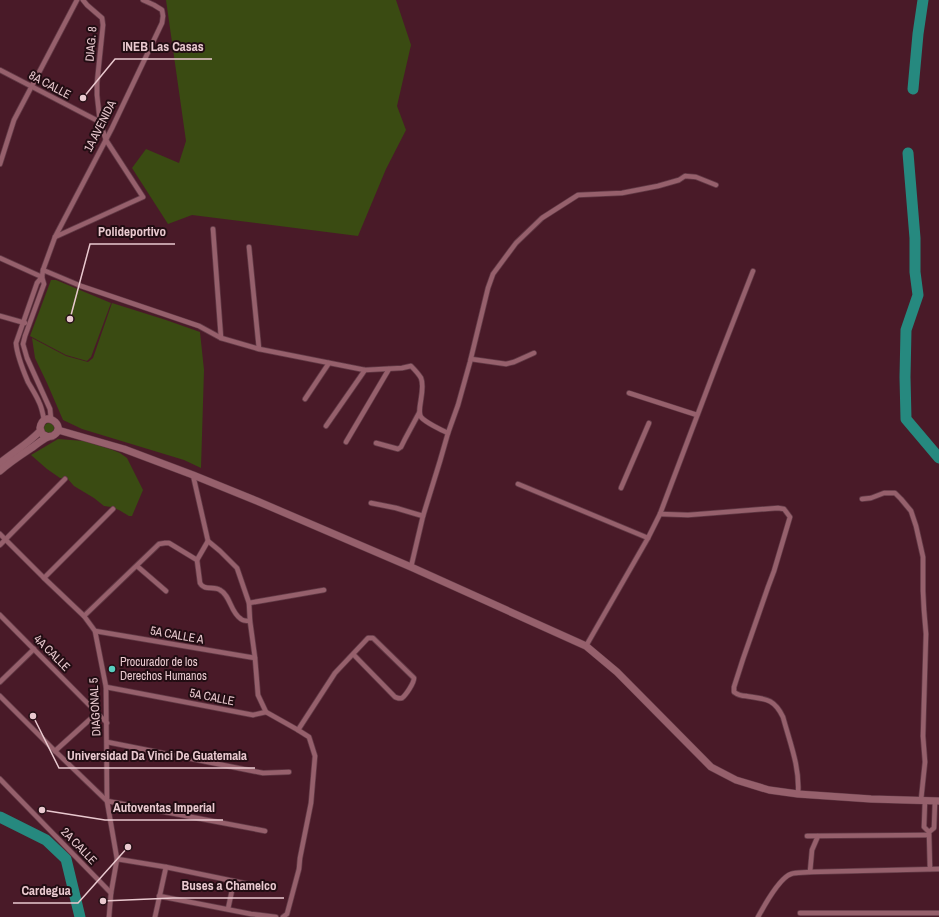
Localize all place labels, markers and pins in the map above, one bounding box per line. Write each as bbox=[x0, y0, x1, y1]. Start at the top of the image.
callout: INEB Las Casas bbox=[115, 34, 212, 59]
callout: Polideportivo bbox=[90, 219, 175, 244]
place label: Procurador de los Derechos Humanos bbox=[120, 654, 207, 684]
marker: Procurador de los Derechos Humanos bbox=[107, 664, 117, 674]
callout: Universidad Da Vinci De Guatemala bbox=[59, 743, 255, 768]
callout: Autoventas Imperial bbox=[105, 795, 223, 820]
callout: Buses a Chamelco bbox=[173, 873, 284, 898]
callout: Cardegua bbox=[13, 878, 78, 903]

